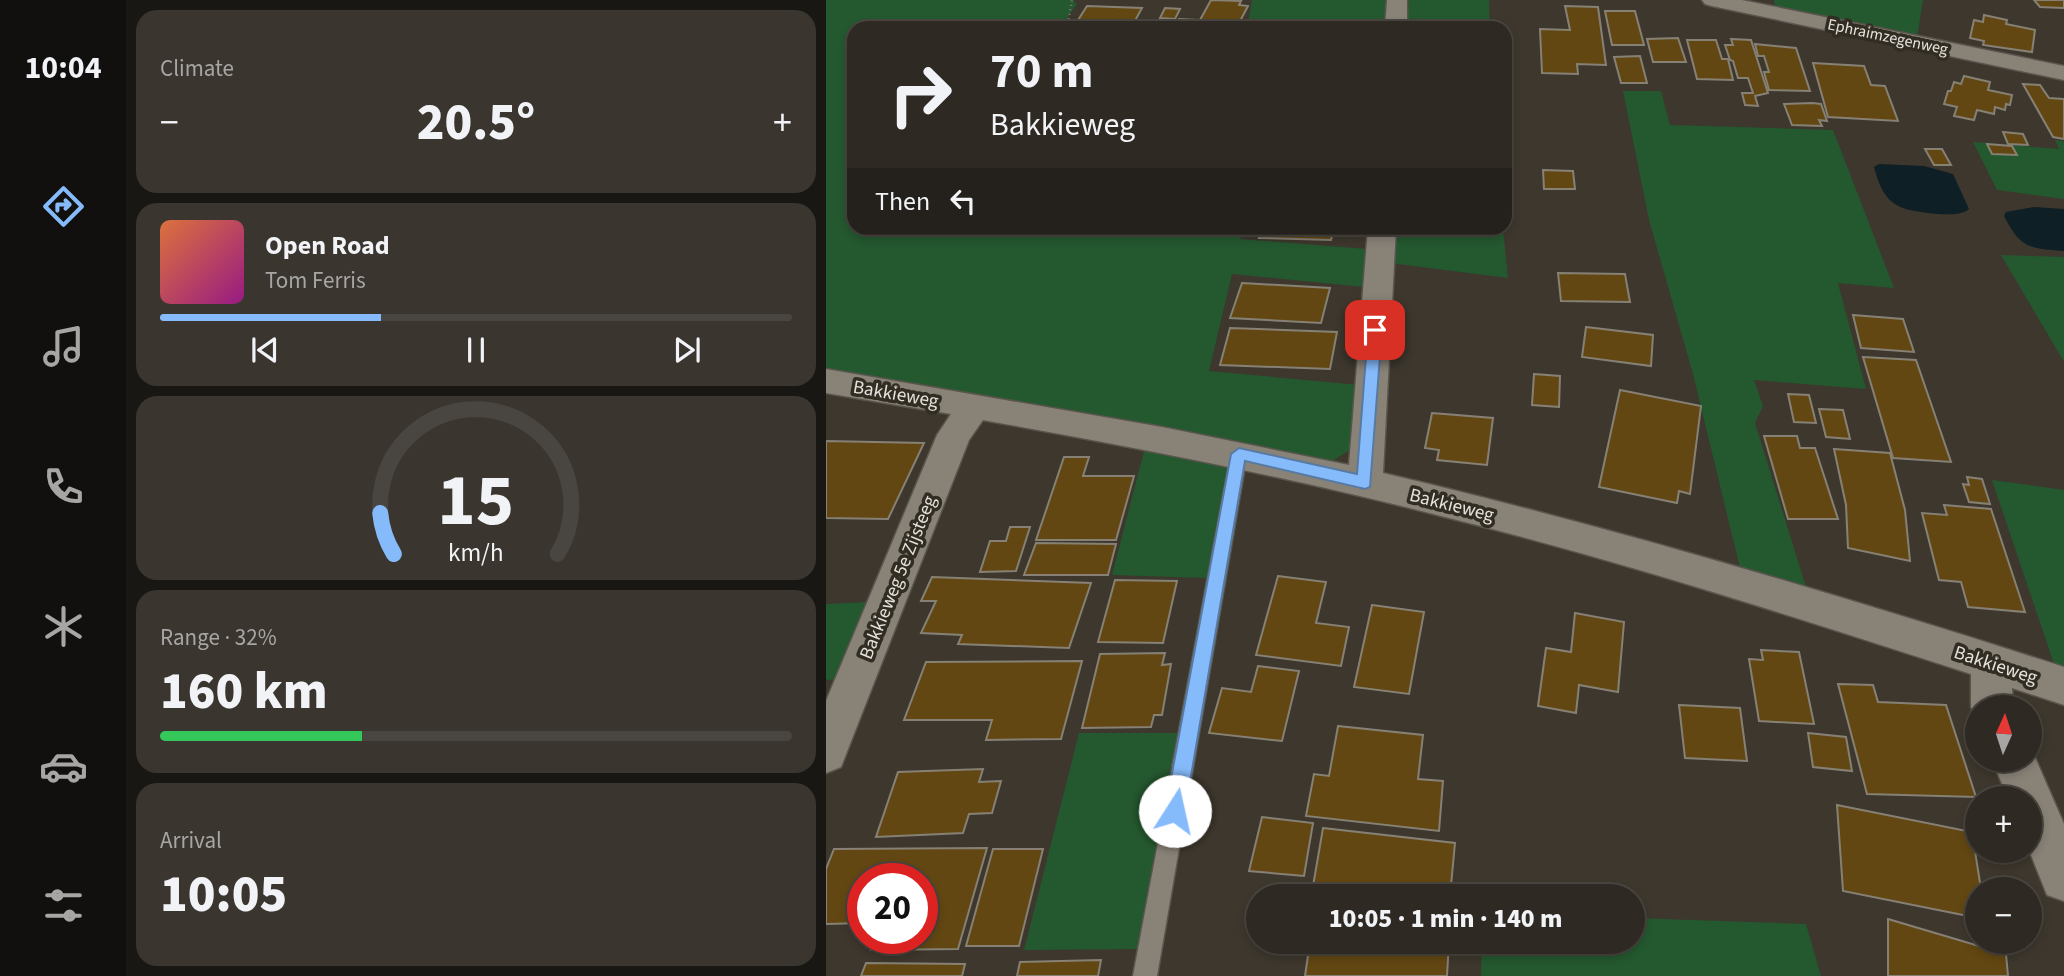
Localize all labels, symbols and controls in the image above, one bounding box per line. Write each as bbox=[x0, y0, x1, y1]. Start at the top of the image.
street label: Ephraimzegenweg bbox=[1825, 13, 1950, 60]
text: 70 m bbox=[990, 37, 1094, 107]
text: 10:04 bbox=[24, 45, 102, 91]
icon: right bbox=[875, 49, 966, 140]
text: Climate bbox=[160, 52, 234, 85]
text: 20.5° bbox=[417, 86, 535, 160]
text: − bbox=[160, 96, 179, 150]
text: + bbox=[773, 96, 792, 150]
text: Bakkieweg bbox=[990, 102, 1135, 148]
icon: directions bbox=[39, 182, 88, 231]
icon: left bbox=[944, 182, 982, 220]
text: Then bbox=[875, 183, 930, 220]
text: Open Road bbox=[265, 227, 390, 264]
text: Tom Ferris bbox=[265, 264, 366, 297]
pin bbox=[1345, 300, 1405, 360]
icon: arrive bbox=[1356, 311, 1394, 349]
icon: music bbox=[39, 322, 88, 371]
icon: previous bbox=[246, 331, 284, 369]
icon: pause bbox=[457, 331, 495, 369]
icon: next bbox=[668, 331, 706, 369]
street label: Bakkieweg bbox=[851, 374, 941, 415]
text: 15 bbox=[438, 449, 514, 553]
icon: phone bbox=[39, 462, 88, 511]
street label: Bakkieweg bbox=[1407, 482, 1497, 529]
street label: Bakkieweg 5e Zijsteeg bbox=[853, 491, 944, 663]
text: km/h bbox=[448, 535, 504, 571]
icon: climate bbox=[39, 602, 88, 651]
text: Range · 32% bbox=[160, 621, 277, 654]
street label: Bakkieweg bbox=[1950, 639, 2041, 692]
text: 160 km bbox=[160, 655, 328, 729]
north arrow bbox=[1965, 695, 2042, 772]
map controls bbox=[1965, 695, 2042, 954]
icon: car bbox=[39, 742, 88, 791]
position arrow bbox=[1138, 774, 1212, 848]
button: + bbox=[1965, 786, 2042, 863]
text: Arrival bbox=[160, 824, 222, 857]
text: 10:05 bbox=[160, 858, 287, 932]
speed limit sign: 20 bbox=[847, 863, 938, 954]
button: − bbox=[1965, 877, 2042, 954]
icon: filters bbox=[39, 881, 88, 930]
text: 10:05 · 1 min · 140 m bbox=[1329, 900, 1562, 937]

